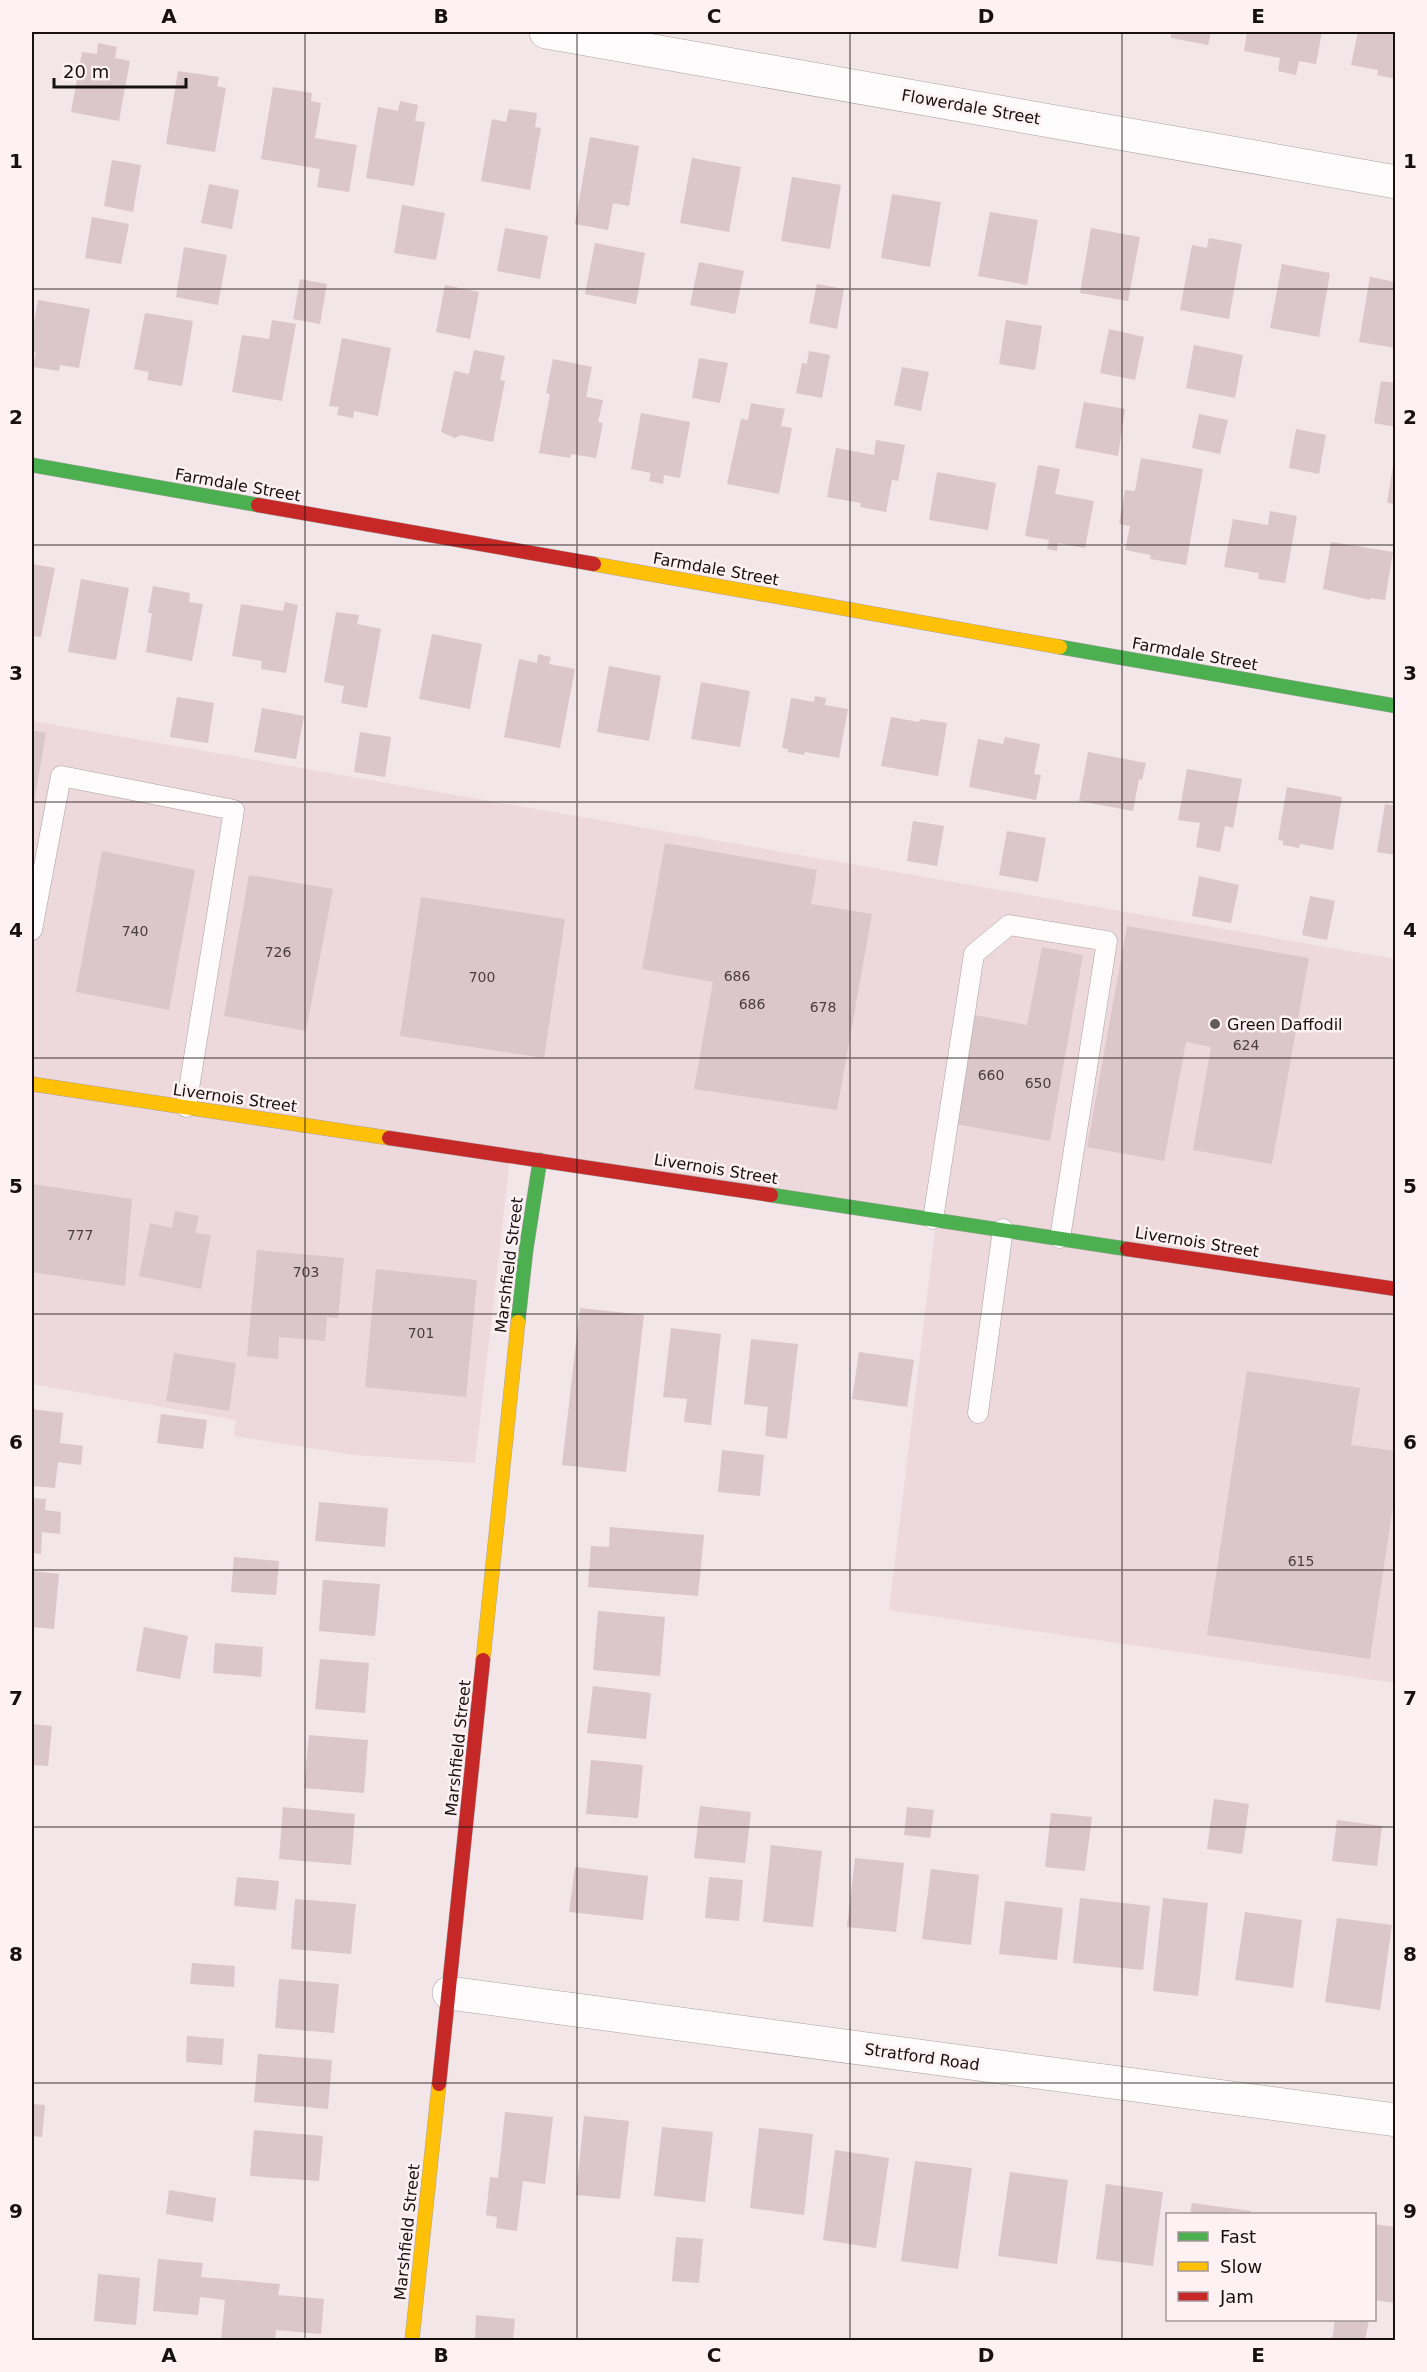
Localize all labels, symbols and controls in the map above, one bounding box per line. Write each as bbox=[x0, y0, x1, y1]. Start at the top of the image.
text: A bbox=[161, 4, 177, 28]
text: B bbox=[433, 4, 449, 28]
text: C bbox=[707, 4, 721, 28]
text: D bbox=[978, 4, 994, 28]
text: E bbox=[1251, 4, 1265, 28]
scale bar bbox=[54, 51, 186, 89]
text: 20 m bbox=[63, 61, 109, 82]
street label: Flowerdale Street bbox=[900, 85, 1042, 129]
text: 1 bbox=[9, 149, 23, 173]
text: 1 bbox=[1403, 149, 1417, 173]
text: 2 bbox=[9, 405, 23, 429]
text: 2 bbox=[1403, 405, 1417, 429]
street label: Farmdale Street bbox=[174, 465, 302, 505]
street label: Farmdale Street bbox=[652, 549, 780, 589]
street label: Farmdale Street bbox=[1131, 634, 1259, 674]
text: 3 bbox=[9, 661, 23, 685]
text: 3 bbox=[1403, 661, 1417, 685]
text: 4 bbox=[9, 918, 23, 942]
text: 4 bbox=[1403, 918, 1417, 942]
house number: 740 bbox=[122, 923, 148, 939]
house number: 726 bbox=[265, 944, 291, 960]
house number: 686 bbox=[724, 968, 750, 984]
house number: 700 bbox=[469, 969, 495, 985]
house number: 686 bbox=[739, 996, 765, 1012]
house number: 678 bbox=[810, 999, 836, 1015]
place label: Green Daffodil bbox=[1227, 1015, 1343, 1034]
marker: Green Daffodil bbox=[1208, 1017, 1222, 1031]
house number: 624 bbox=[1233, 1037, 1259, 1053]
house number: 660 bbox=[978, 1067, 1004, 1083]
house number: 650 bbox=[1025, 1075, 1051, 1091]
street label: Livernois Street bbox=[172, 1080, 298, 1116]
street label: Livernois Street bbox=[653, 1150, 779, 1188]
text: 5 bbox=[9, 1174, 23, 1198]
text: 5 bbox=[1403, 1174, 1417, 1198]
street label: Marshfield Street bbox=[491, 1196, 527, 1334]
street label: Livernois Street bbox=[1134, 1223, 1260, 1261]
house number: 777 bbox=[67, 1227, 93, 1243]
house number: 703 bbox=[293, 1264, 319, 1280]
house number: 701 bbox=[408, 1325, 434, 1341]
text: 6 bbox=[9, 1430, 23, 1454]
text: 6 bbox=[1403, 1430, 1417, 1454]
house number: 615 bbox=[1288, 1553, 1314, 1569]
street label: Marshfield Street bbox=[441, 1679, 475, 1817]
text: 7 bbox=[9, 1686, 23, 1710]
text: 7 bbox=[1403, 1686, 1417, 1710]
text: 8 bbox=[9, 1942, 23, 1966]
text: 8 bbox=[1403, 1942, 1417, 1966]
street label: Stratford Road bbox=[863, 2040, 981, 2074]
street label: Marshfield Street bbox=[390, 2163, 424, 2301]
text: 9 bbox=[9, 2199, 23, 2223]
text: 9 bbox=[1403, 2199, 1417, 2223]
legend bbox=[1166, 2213, 1376, 2321]
text: Fast bbox=[1220, 2226, 1256, 2247]
text: Slow bbox=[1220, 2256, 1262, 2277]
text: Jam bbox=[1219, 2286, 1254, 2307]
text: A bbox=[161, 2343, 177, 2367]
text: B bbox=[433, 2343, 449, 2367]
text: C bbox=[707, 2343, 721, 2367]
text: D bbox=[978, 2343, 994, 2367]
text: E bbox=[1251, 2343, 1265, 2367]

